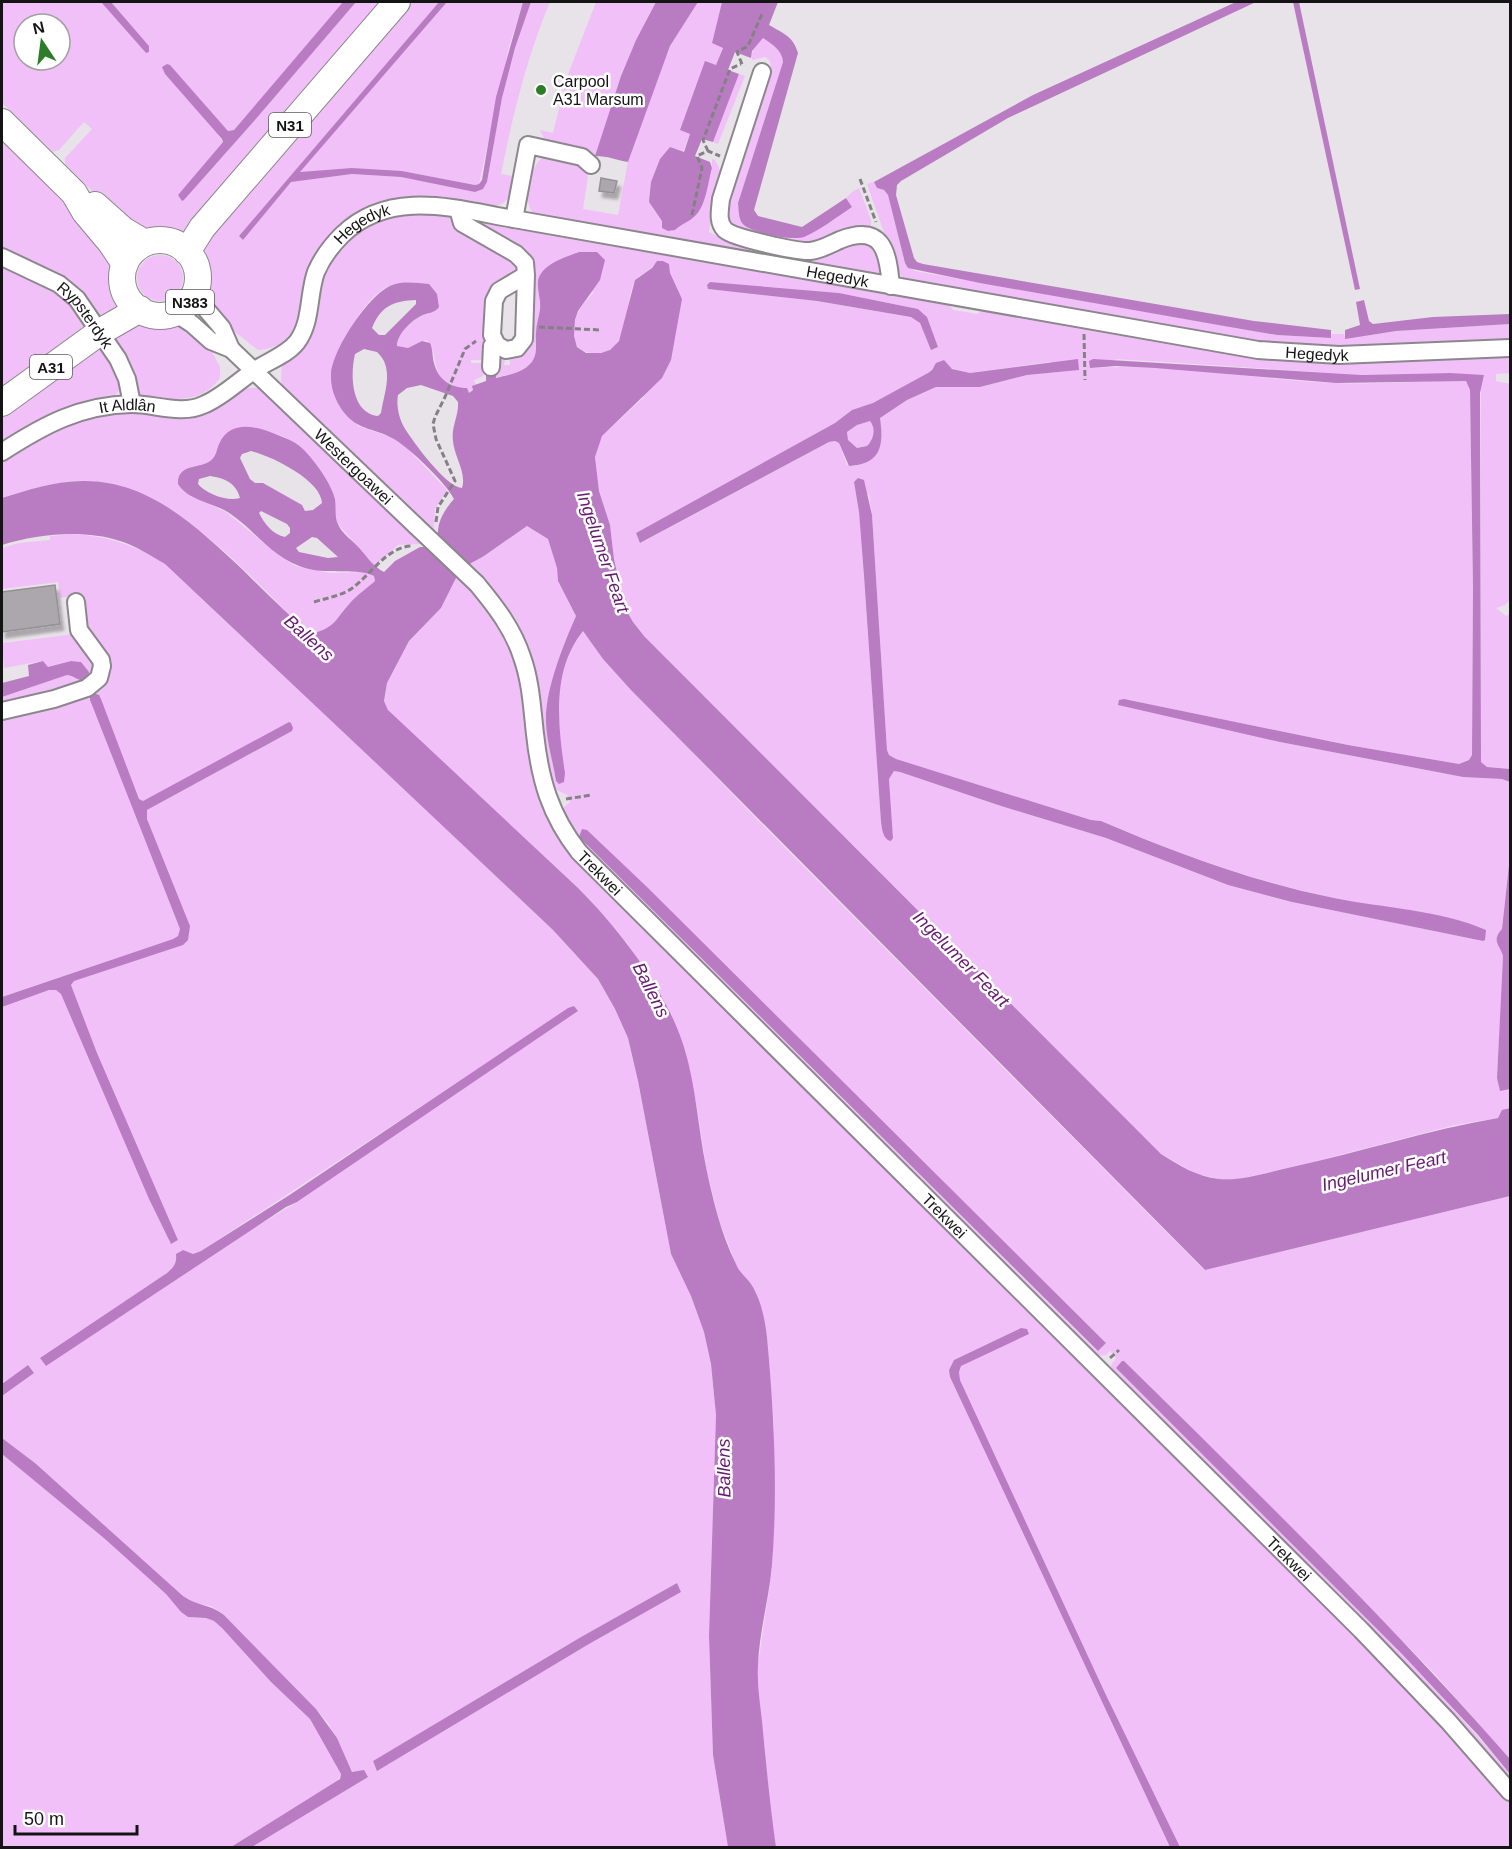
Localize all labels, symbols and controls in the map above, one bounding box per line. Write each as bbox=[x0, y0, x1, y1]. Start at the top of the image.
north arrow bbox=[12, 12, 72, 72]
text: N bbox=[31, 18, 46, 37]
place label: Carpool A31 Marsum bbox=[553, 73, 644, 108]
marker: Carpool A31 Marsum bbox=[534, 83, 548, 97]
road number: N31 bbox=[269, 113, 311, 137]
street label: Hegedyk bbox=[330, 200, 393, 247]
street label: Hegedyk bbox=[805, 262, 871, 290]
street label: Rypsterdyk bbox=[54, 278, 117, 352]
road number: N383 bbox=[166, 290, 214, 314]
street label: Hegedyk bbox=[1285, 343, 1350, 364]
road number: A31 bbox=[30, 355, 72, 379]
street label: It Aldlân bbox=[97, 395, 157, 416]
street label: Westergoawei bbox=[311, 425, 396, 507]
water label: Ingelumer Feart bbox=[573, 489, 633, 616]
water label: Ballens bbox=[280, 611, 338, 665]
street label: Trekwei bbox=[574, 847, 626, 898]
water label: Ingelumer Feart bbox=[909, 907, 1014, 1012]
water label: Ballens bbox=[629, 959, 673, 1021]
water label: Ingelumer Feart bbox=[1320, 1147, 1449, 1195]
street label: Trekwei bbox=[919, 1190, 970, 1241]
water label: Ballens bbox=[713, 1438, 735, 1498]
street label: Trekwei bbox=[1263, 1533, 1315, 1584]
scale bar bbox=[15, 1798, 136, 1836]
text: 50 m bbox=[24, 1809, 64, 1829]

